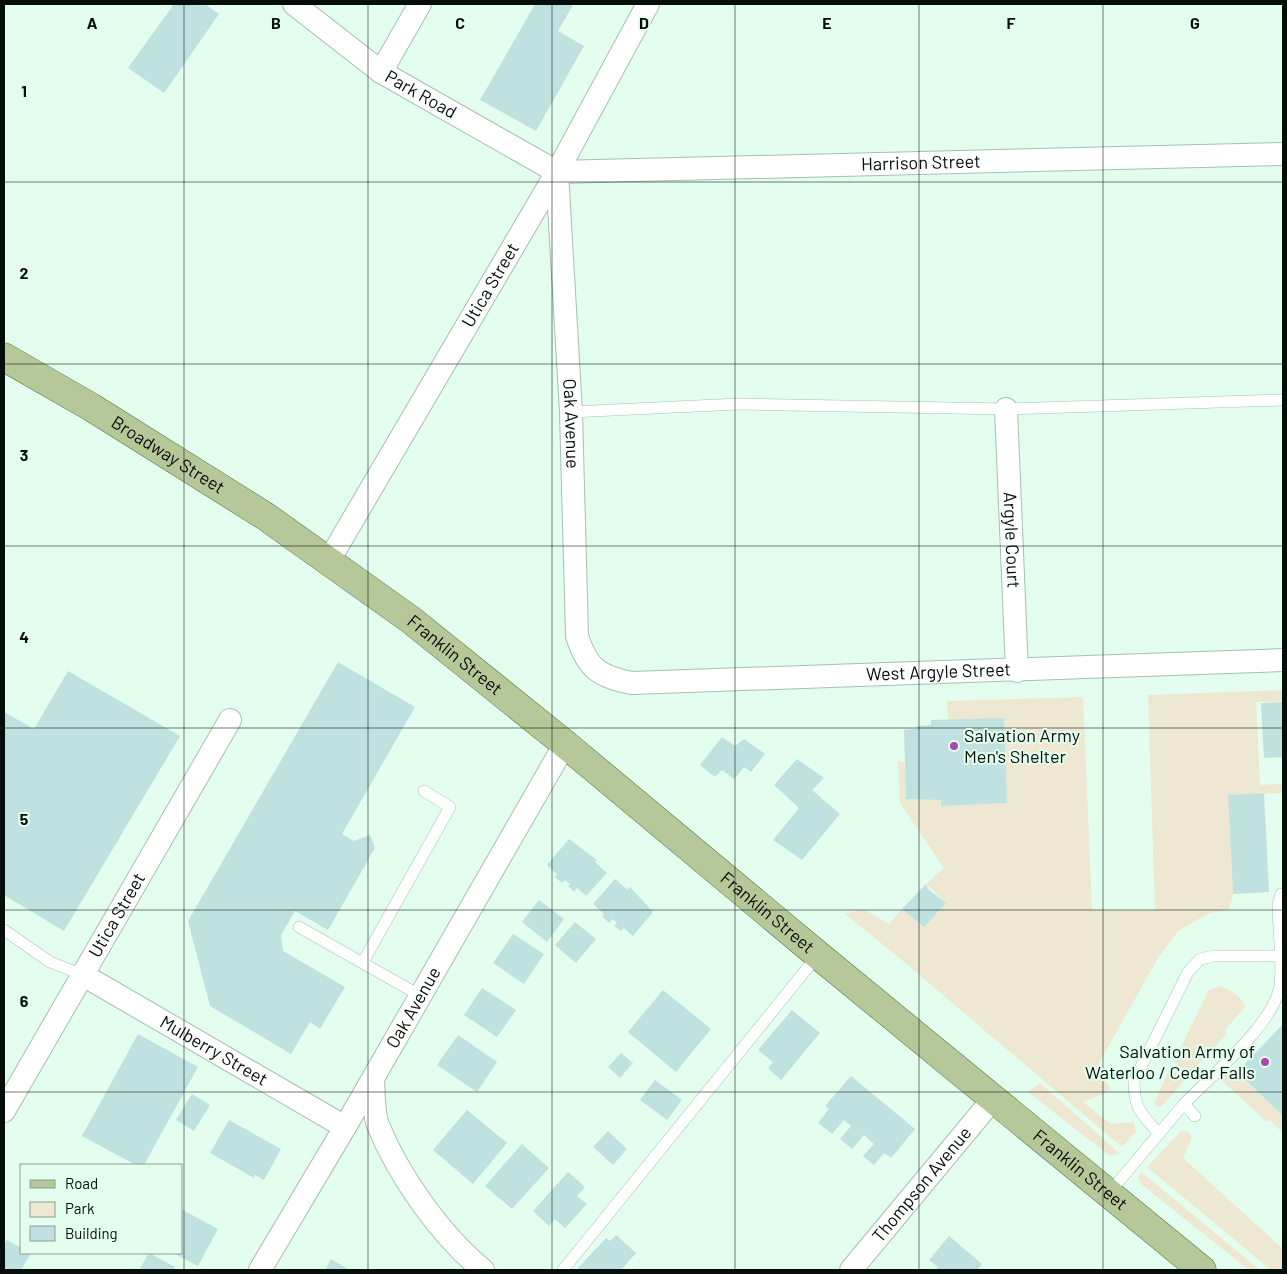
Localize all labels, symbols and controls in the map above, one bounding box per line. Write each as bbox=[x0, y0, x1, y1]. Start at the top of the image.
text: A bbox=[87, 13, 98, 32]
text: B bbox=[271, 13, 281, 32]
text: C bbox=[455, 13, 465, 32]
text: D bbox=[639, 13, 649, 32]
text: E bbox=[822, 13, 832, 32]
text: F bbox=[1007, 13, 1016, 32]
text: G bbox=[1190, 13, 1200, 32]
street label: Park Road bbox=[381, 65, 461, 123]
text: 1 bbox=[21, 81, 27, 100]
street label: Harrison Street bbox=[861, 149, 981, 174]
street label: Utica Street bbox=[456, 238, 523, 331]
text: 2 bbox=[20, 263, 29, 282]
street label: Oak Avenue bbox=[559, 378, 585, 469]
street label: Broadway Street bbox=[108, 411, 229, 498]
text: 3 bbox=[20, 445, 28, 464]
street label: Argyle Court bbox=[999, 491, 1026, 588]
street label: Franklin Street bbox=[403, 610, 507, 699]
text: 4 bbox=[19, 627, 29, 646]
street label: West Argyle Street bbox=[866, 658, 1011, 685]
place label: Salvation Army Men's Shelter bbox=[964, 724, 1080, 767]
marker: Salvation Army Men's Shelter bbox=[948, 740, 960, 752]
text: 5 bbox=[20, 809, 29, 828]
street label: Franklin Street bbox=[716, 866, 819, 957]
street label: Utica Street bbox=[83, 869, 149, 961]
street label: Oak Avenue bbox=[381, 963, 445, 1052]
text: 6 bbox=[20, 991, 29, 1010]
street label: Mulberry Street bbox=[156, 1010, 272, 1090]
place label: Salvation Army of Waterloo / Cedar Falls bbox=[1085, 1040, 1255, 1083]
marker: Salvation Army of Waterloo / Cedar Falls bbox=[1259, 1056, 1271, 1068]
street label: Thompson Avenue bbox=[867, 1122, 975, 1246]
street label: Franklin Street bbox=[1029, 1124, 1132, 1214]
legend bbox=[20, 1164, 182, 1254]
text: Road bbox=[65, 1174, 98, 1192]
text: Park bbox=[65, 1199, 95, 1217]
text: Building bbox=[65, 1224, 118, 1242]

